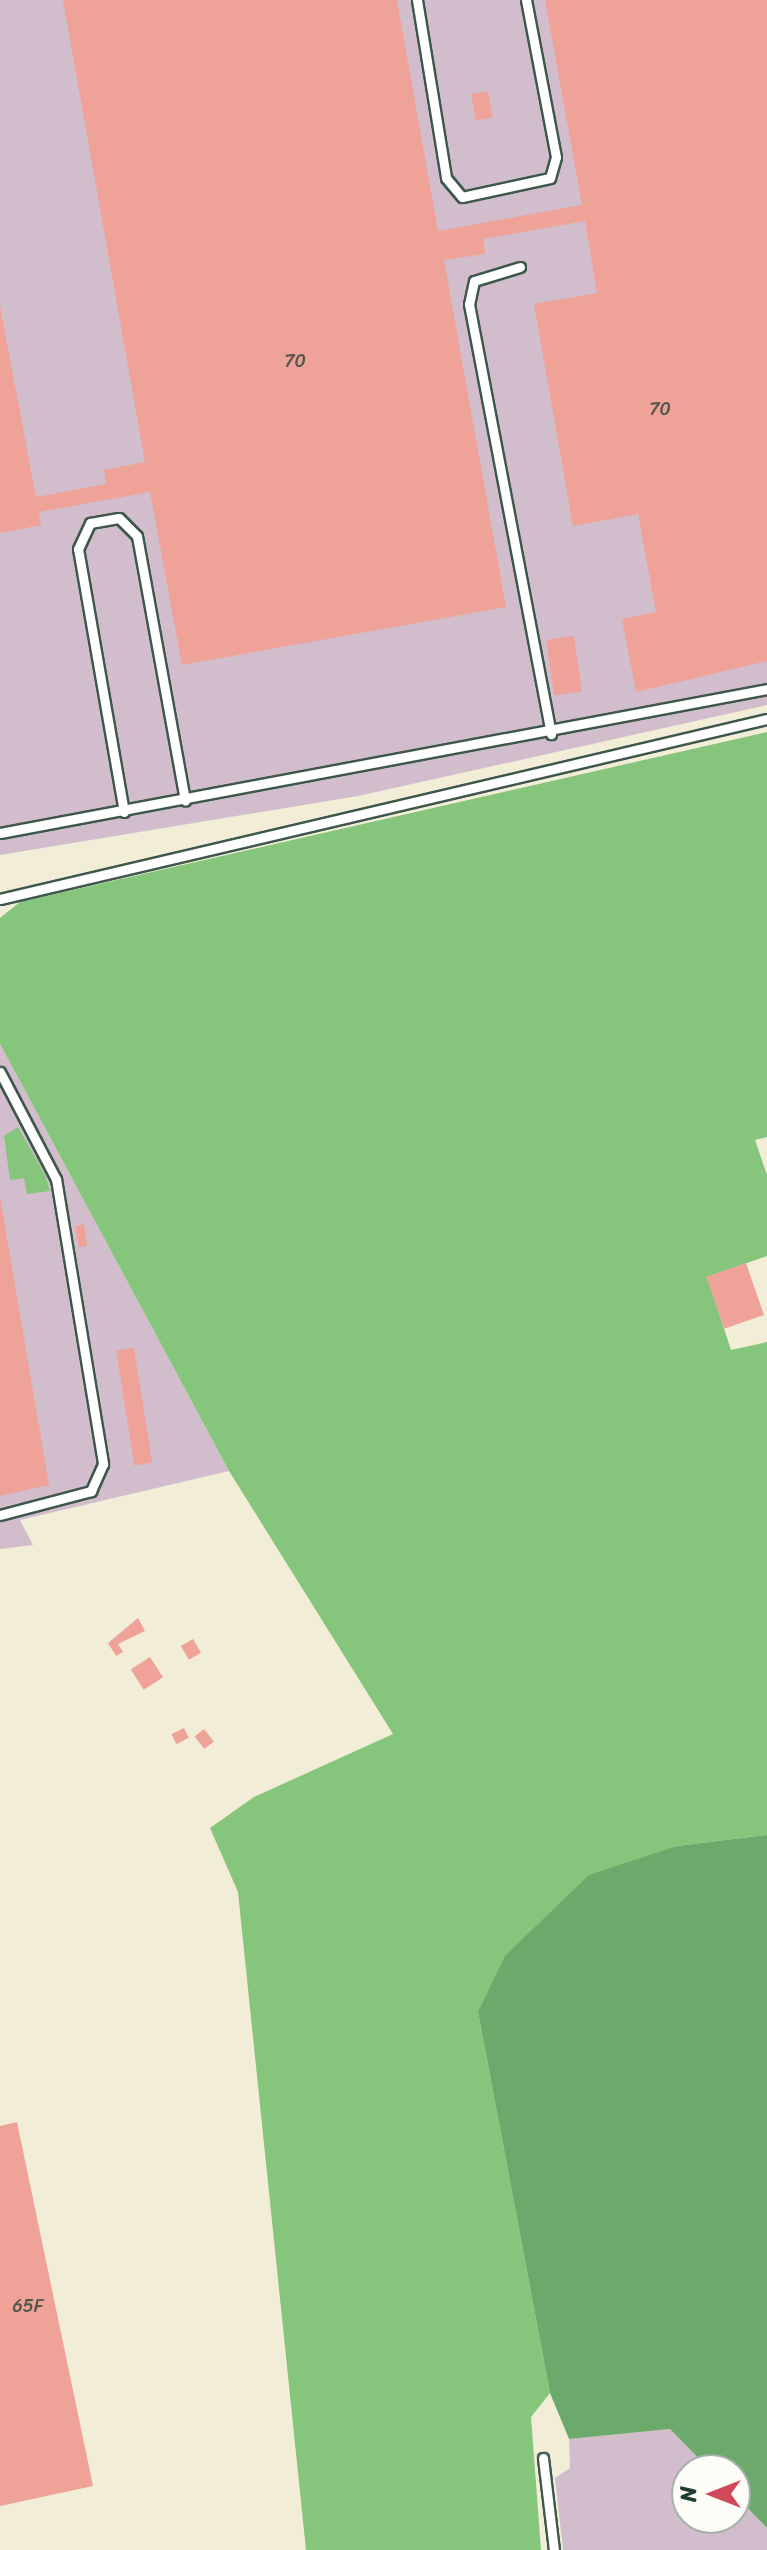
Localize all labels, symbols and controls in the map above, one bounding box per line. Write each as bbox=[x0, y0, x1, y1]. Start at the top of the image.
house number: 70 bbox=[284, 350, 306, 372]
house number: 70 bbox=[649, 398, 671, 420]
house number: 65F bbox=[12, 2295, 44, 2317]
north arrow bbox=[671, 2454, 751, 2534]
text: N bbox=[669, 2486, 708, 2502]

